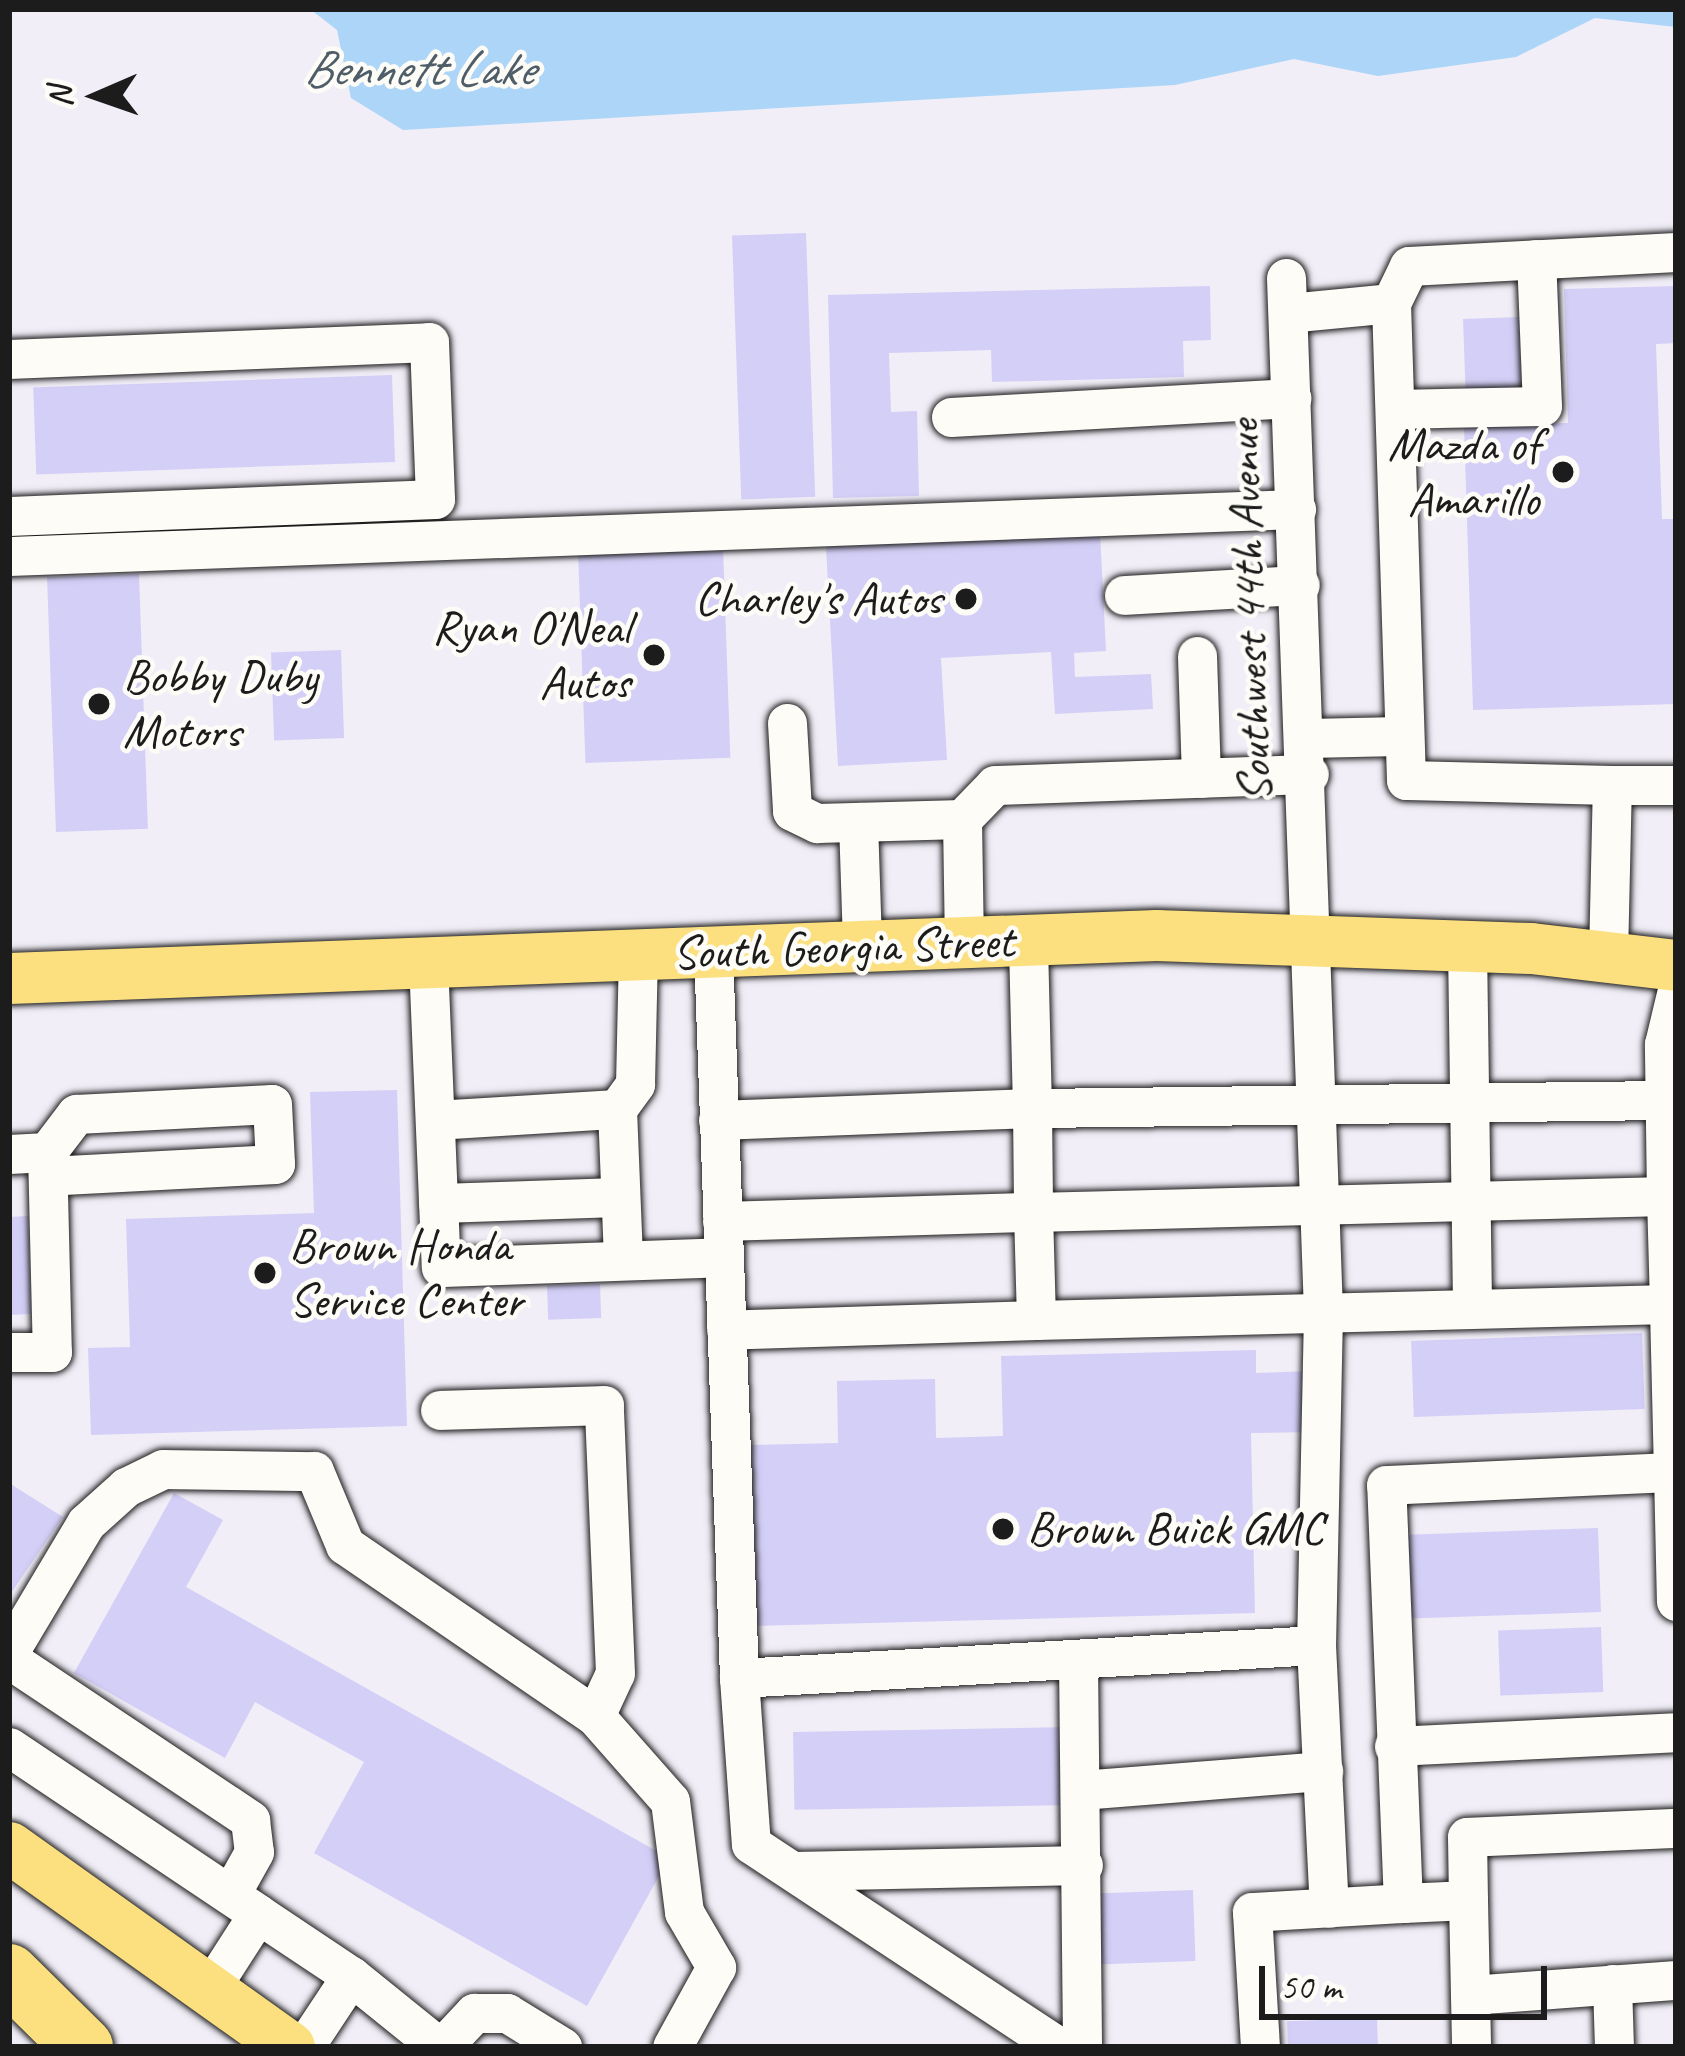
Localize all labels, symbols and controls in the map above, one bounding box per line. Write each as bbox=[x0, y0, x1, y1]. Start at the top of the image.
north arrow bbox=[36, 36, 156, 156]
water label: Bennett Lake bbox=[303, 37, 533, 99]
text: N bbox=[39, 86, 81, 108]
place label: Mazda of Amarillo bbox=[1388, 415, 1539, 528]
street label: Southwest 44th Avenue bbox=[1214, 419, 1284, 803]
marker: Mazda of Amarillo bbox=[1550, 459, 1576, 485]
place label: Charley's Autos bbox=[695, 570, 942, 628]
marker: Charley's Autos bbox=[953, 586, 979, 612]
place label: Ryan O'Neal Autos bbox=[432, 598, 630, 711]
marker: Ryan O'Neal Autos bbox=[641, 642, 667, 668]
place label: Bobby Duby Motors bbox=[123, 647, 317, 760]
marker: Bobby Duby Motors bbox=[86, 691, 112, 717]
street label: South Georgia Street bbox=[670, 912, 1016, 982]
place label: Brown Honda Service Center bbox=[289, 1216, 523, 1329]
marker: Brown Honda Service Center bbox=[252, 1260, 278, 1286]
place label: Brown Buick GMC bbox=[1027, 1500, 1323, 1558]
marker: Brown Buick GMC bbox=[990, 1516, 1016, 1542]
scale bar bbox=[1265, 1942, 1553, 2016]
text: 50 m bbox=[1280, 1964, 1341, 2010]

